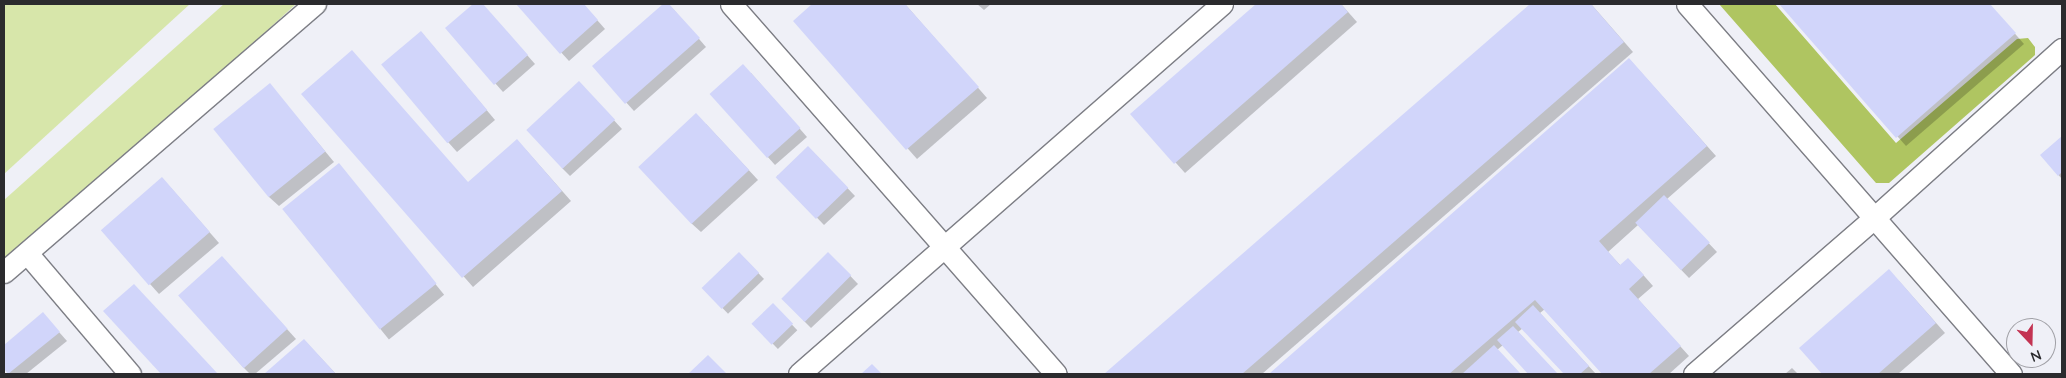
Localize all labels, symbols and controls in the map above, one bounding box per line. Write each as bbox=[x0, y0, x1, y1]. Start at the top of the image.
north arrow bbox=[2006, 318, 2056, 368]
text: N bbox=[2028, 346, 2044, 366]

